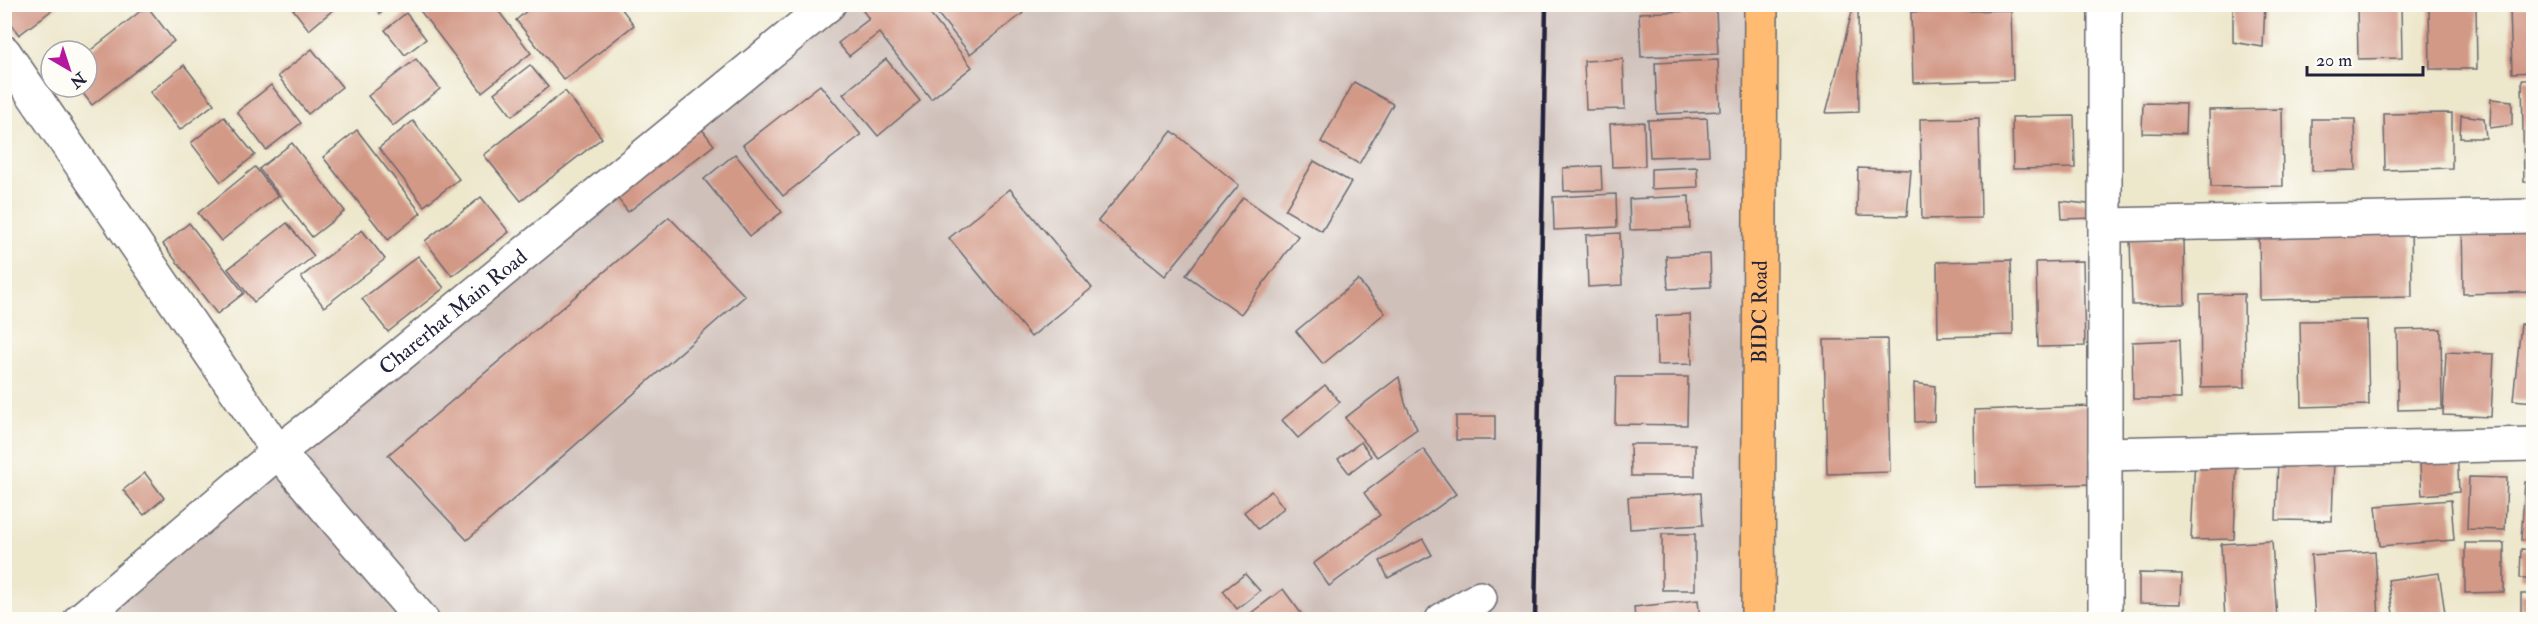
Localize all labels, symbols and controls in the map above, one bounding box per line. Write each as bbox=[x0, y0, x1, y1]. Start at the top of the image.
north arrow bbox=[39, 39, 99, 99]
scale bar bbox=[2307, 39, 2422, 77]
text: 20 m bbox=[2316, 49, 2352, 72]
text: N bbox=[65, 67, 90, 93]
street label: Charerhat Main Road bbox=[373, 243, 533, 380]
street label: BIDC Road bbox=[1746, 260, 1773, 364]

